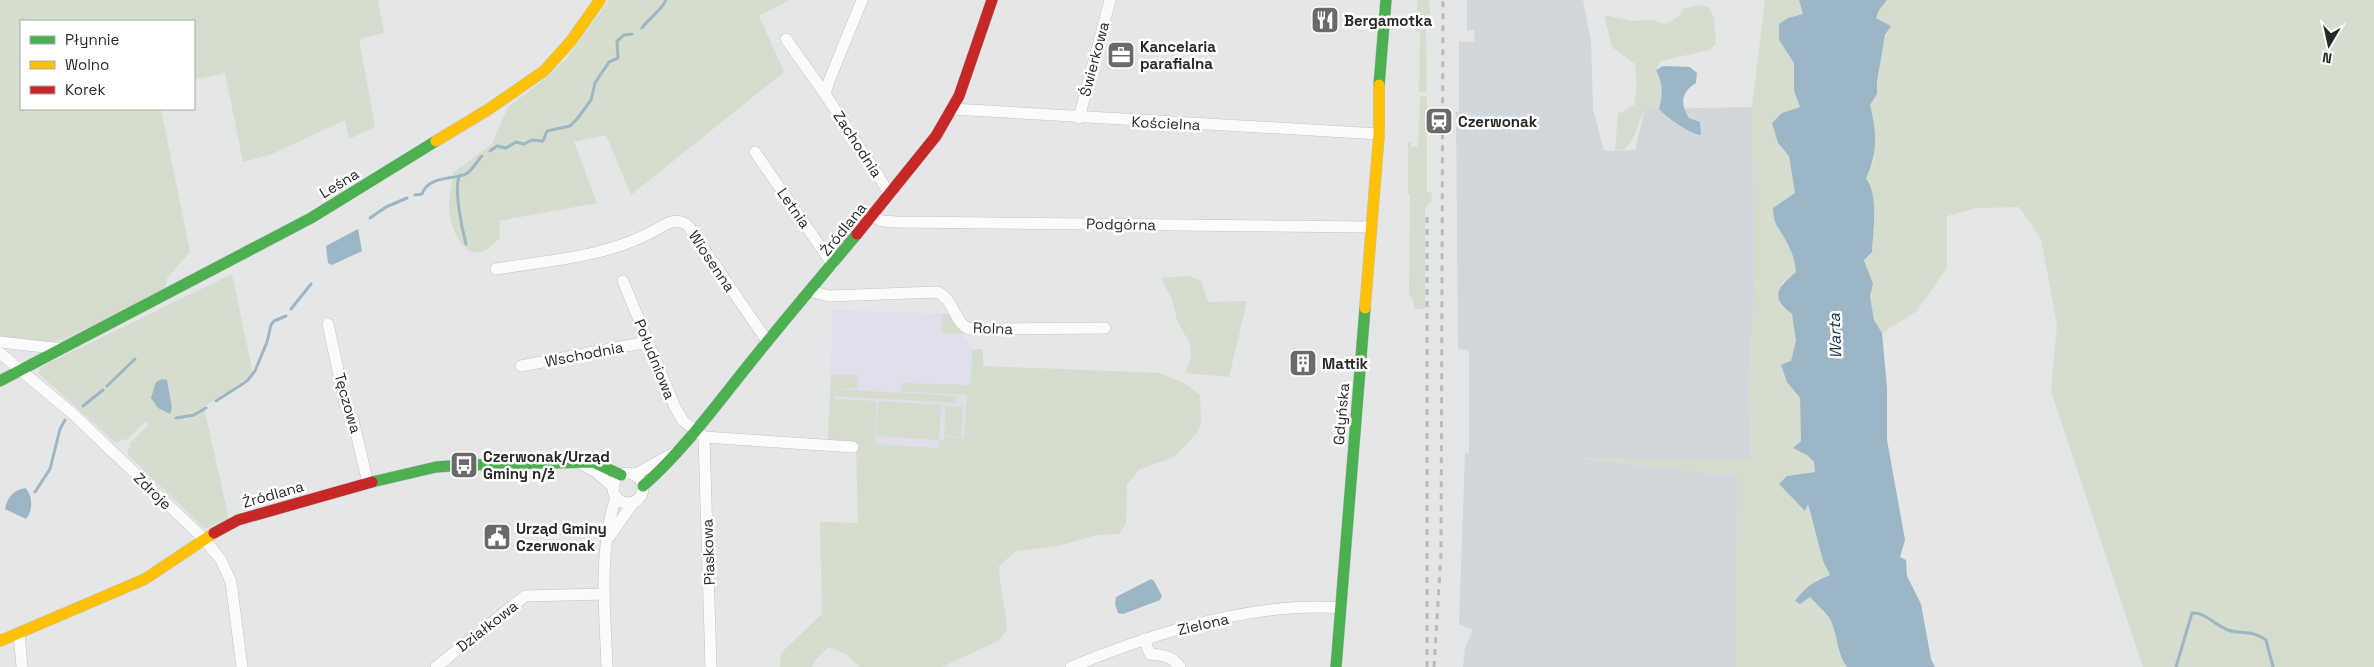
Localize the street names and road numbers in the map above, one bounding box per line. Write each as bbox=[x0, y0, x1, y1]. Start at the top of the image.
street label: Świerkowa bbox=[1075, 19, 1113, 99]
street label: Zachodnia bbox=[829, 107, 887, 181]
street label: Kościelna bbox=[1131, 112, 1201, 134]
street label: Leśna bbox=[316, 164, 363, 202]
street label: Letnia bbox=[773, 184, 815, 232]
street label: Źródlana bbox=[816, 198, 870, 259]
street label: Podgórna bbox=[1086, 214, 1157, 234]
street label: Wiosenna bbox=[685, 227, 740, 296]
street label: Południowa bbox=[630, 316, 680, 402]
street label: Rolna bbox=[973, 318, 1014, 338]
street label: Wschodnia bbox=[543, 337, 625, 371]
street label: Tęczowa bbox=[330, 371, 366, 436]
street label: Gdyńska bbox=[1329, 382, 1353, 446]
street label: Zdroje bbox=[130, 468, 176, 514]
street label: Źródlana bbox=[240, 476, 306, 512]
street label: Piaskowa bbox=[697, 518, 719, 586]
street label: Działkowa bbox=[452, 596, 522, 656]
street label: Zielona bbox=[1176, 609, 1231, 639]

